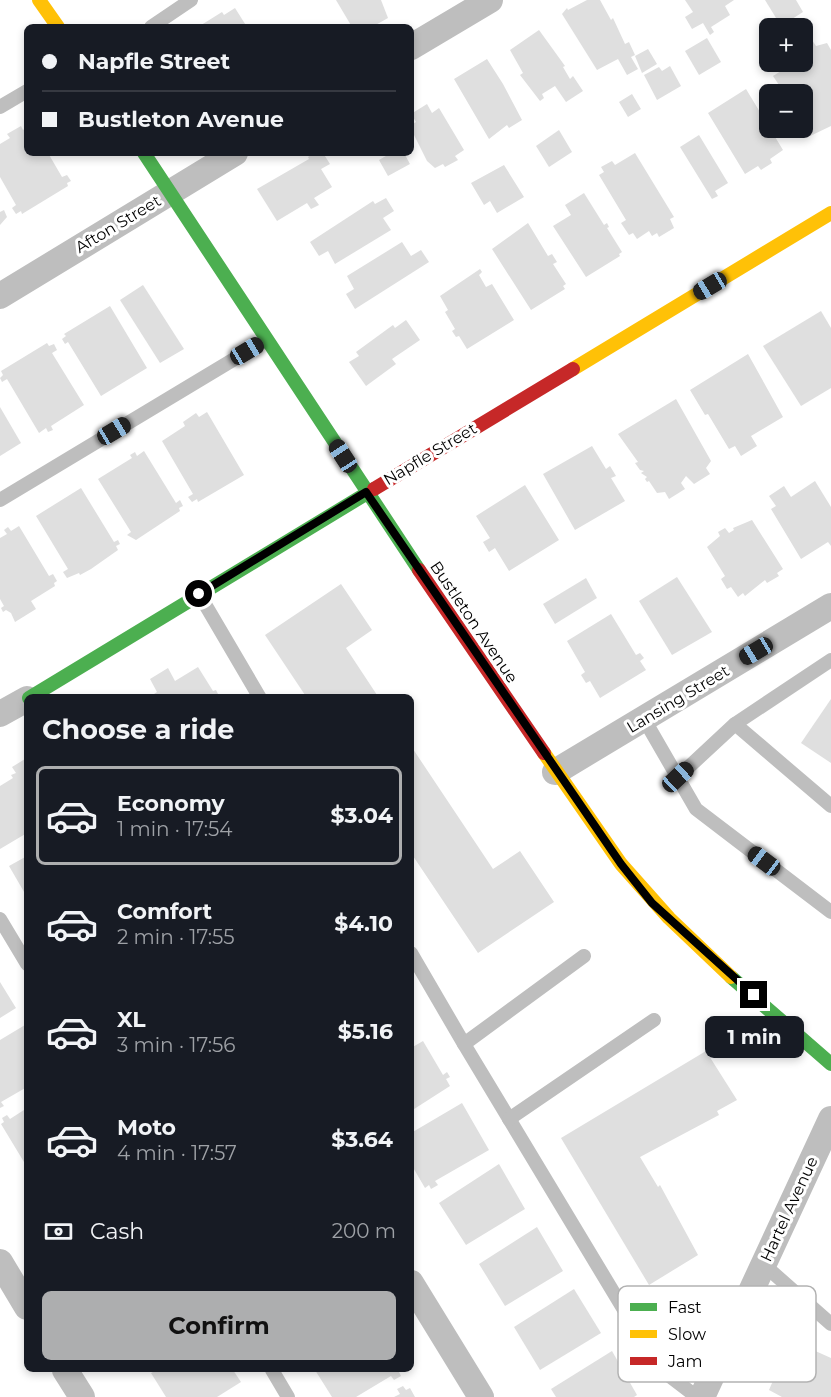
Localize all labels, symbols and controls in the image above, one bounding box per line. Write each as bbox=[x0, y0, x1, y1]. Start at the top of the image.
map controls bbox=[759, 18, 813, 138]
button: + bbox=[759, 18, 813, 72]
text: Napfle Street bbox=[78, 48, 230, 75]
button: − bbox=[759, 84, 813, 138]
text: Bustleton Avenue bbox=[78, 106, 284, 133]
street label: Afton Street bbox=[72, 191, 165, 257]
car bbox=[690, 269, 730, 303]
car bbox=[227, 334, 267, 368]
car bbox=[94, 414, 134, 448]
street label: Napfle Street bbox=[380, 418, 480, 489]
car bbox=[326, 436, 360, 476]
street label: Bustleton Avenue bbox=[426, 558, 522, 686]
route start bbox=[185, 580, 212, 607]
car bbox=[736, 634, 776, 668]
street label: Lansing Street bbox=[623, 661, 733, 737]
text: Choose a ride bbox=[42, 713, 234, 746]
car bbox=[659, 758, 697, 796]
icon: car bbox=[45, 789, 99, 843]
text: Economy bbox=[117, 790, 225, 817]
text: $3.04 bbox=[330, 802, 393, 829]
text: 1 min · 17:54 bbox=[117, 817, 232, 841]
car bbox=[744, 843, 784, 879]
icon: car bbox=[45, 897, 99, 951]
text: Comfort bbox=[117, 898, 212, 925]
text: $4.10 bbox=[334, 910, 393, 937]
text: 2 min · 17:55 bbox=[117, 925, 235, 949]
route end bbox=[740, 981, 767, 1008]
icon: car bbox=[45, 1005, 99, 1059]
text: XL bbox=[117, 1006, 146, 1033]
callout: 1 min bbox=[704, 1016, 804, 1058]
text: $5.16 bbox=[338, 1018, 393, 1045]
text: 1 min bbox=[727, 1025, 782, 1049]
text: 3 min · 17:56 bbox=[117, 1033, 236, 1057]
icon: car bbox=[45, 1113, 99, 1167]
text: Moto bbox=[117, 1114, 176, 1141]
text: $3.64 bbox=[331, 1126, 393, 1153]
text: 4 min · 17:57 bbox=[117, 1141, 237, 1165]
street label: Hartel Avenue bbox=[756, 1153, 822, 1265]
icon: cash bbox=[42, 1215, 75, 1248]
text: Cash bbox=[90, 1218, 144, 1245]
text: 200 m bbox=[332, 1219, 396, 1243]
legend bbox=[618, 1286, 816, 1382]
button: Confirm bbox=[42, 1291, 396, 1360]
text: Fast bbox=[668, 1298, 702, 1317]
text: Slow bbox=[668, 1325, 706, 1344]
text: Jam bbox=[667, 1352, 702, 1371]

